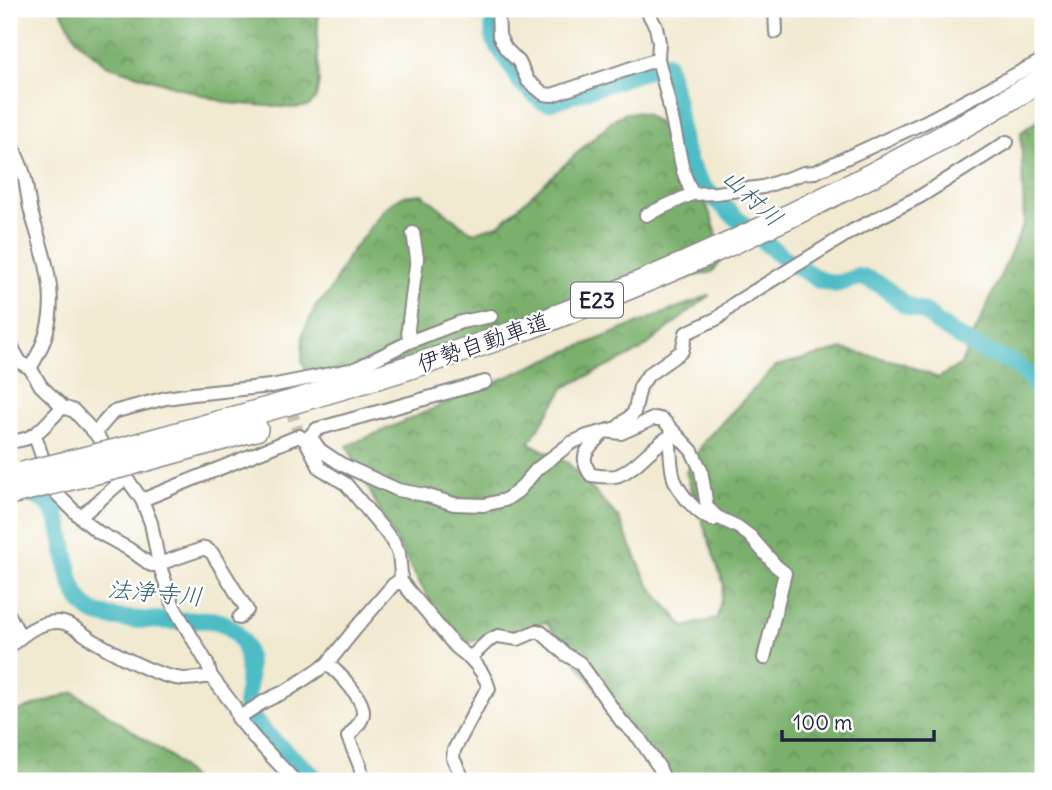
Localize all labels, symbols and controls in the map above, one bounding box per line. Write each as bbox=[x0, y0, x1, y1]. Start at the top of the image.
water label: 山村川 bbox=[716, 161, 790, 233]
road number: E23 bbox=[571, 282, 623, 318]
street label: 伊勢自動車道 bbox=[413, 306, 553, 378]
water label: 法浄寺川 bbox=[106, 573, 204, 611]
scale bar bbox=[782, 699, 935, 743]
text: 100 m bbox=[793, 709, 852, 736]

